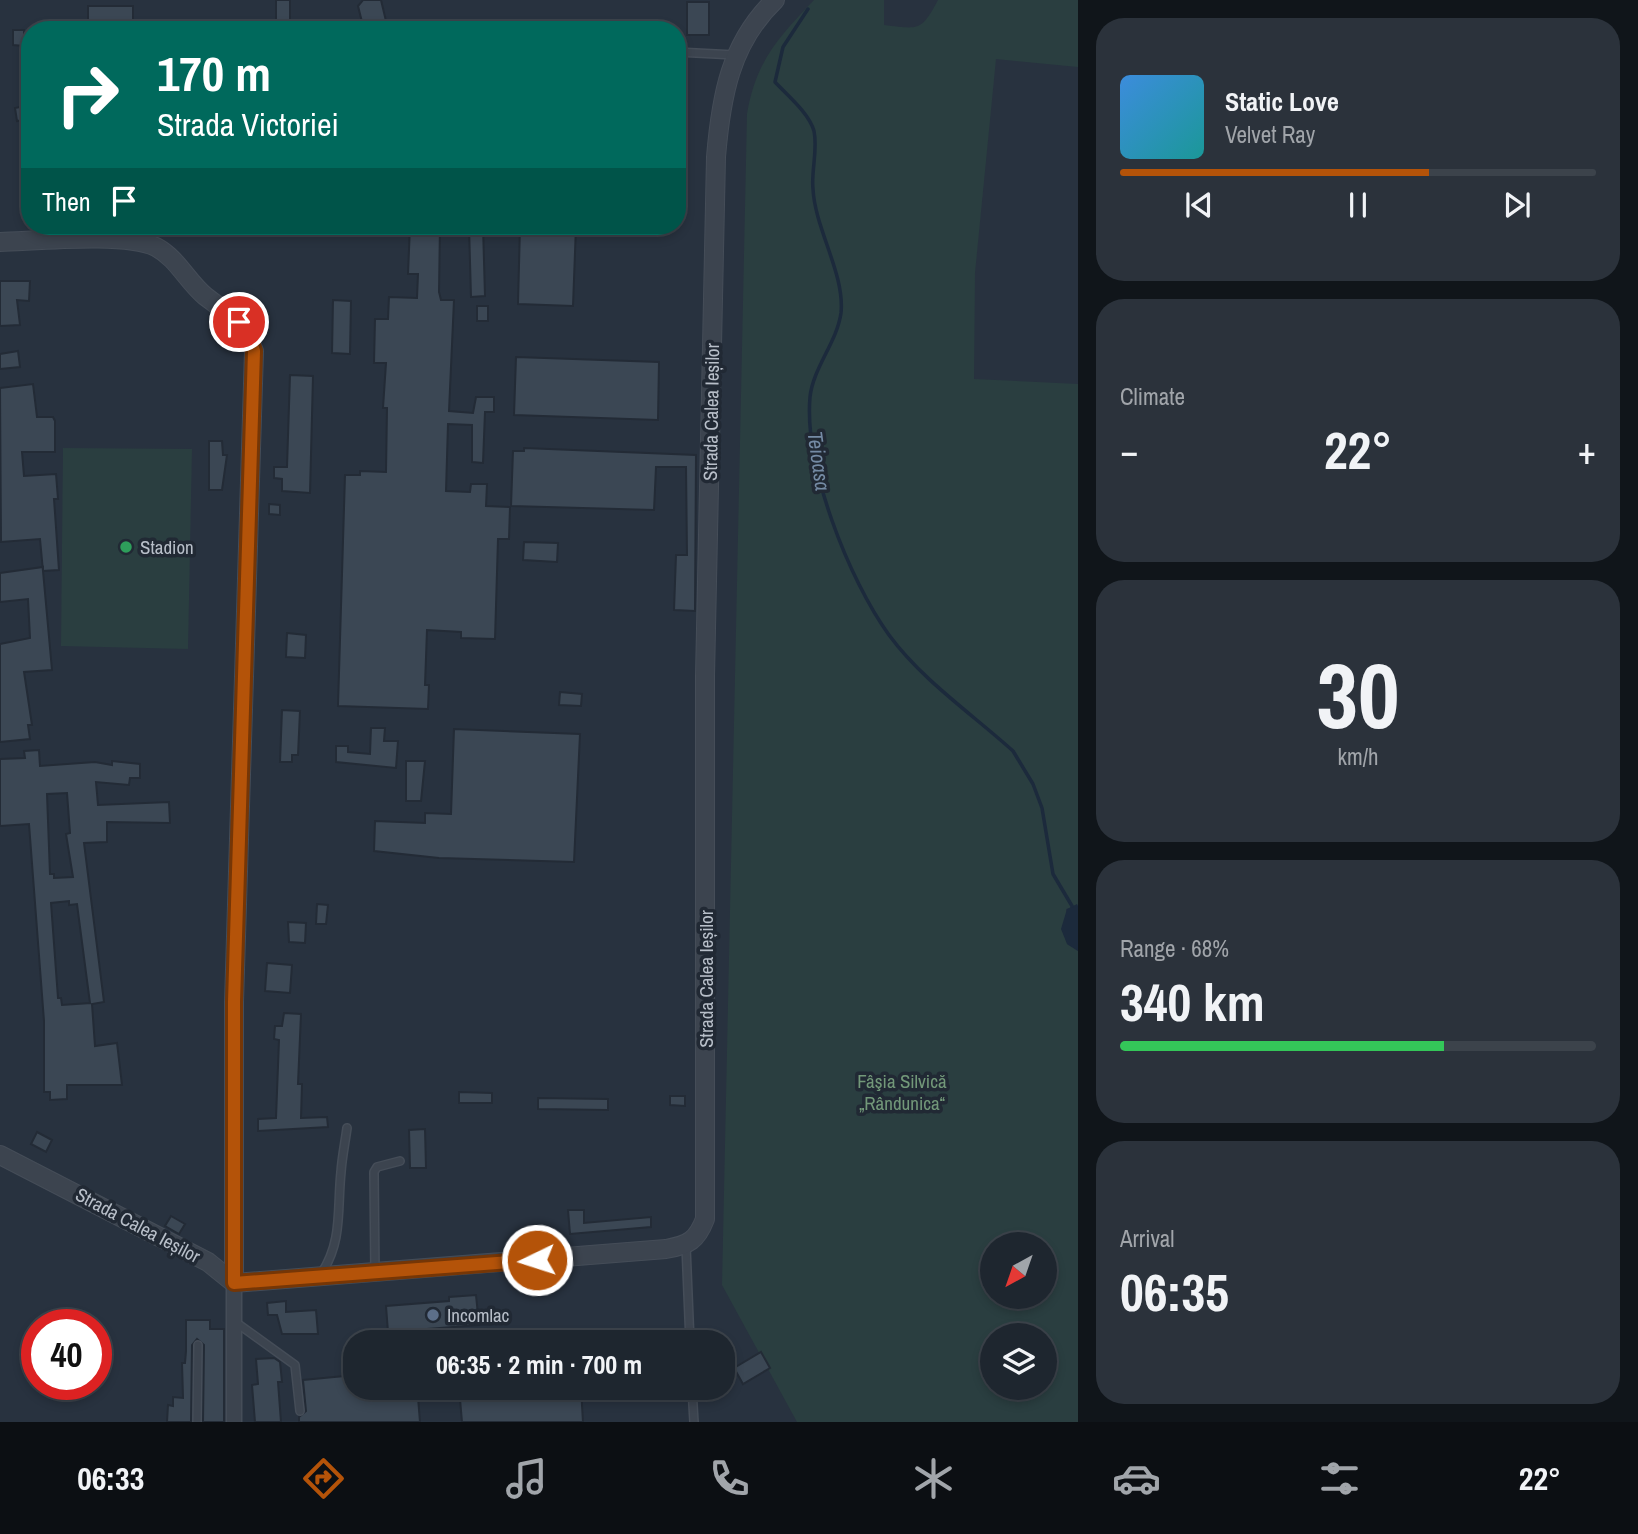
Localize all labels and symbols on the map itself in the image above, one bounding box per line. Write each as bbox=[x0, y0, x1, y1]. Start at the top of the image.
pin bbox=[209, 292, 269, 352]
street label: Strada Calea Ieșilor bbox=[697, 342, 725, 481]
water label: Teioasa bbox=[800, 429, 838, 493]
place label: Stadion bbox=[140, 534, 194, 560]
marker: Stadion bbox=[118, 539, 134, 555]
street label: Strada Calea Ieșilor bbox=[693, 909, 719, 1048]
park label: Fâşia Silvică „Rândunica“ bbox=[857, 1068, 947, 1116]
street label: Strada Calea Ieșilor bbox=[71, 1181, 206, 1269]
position arrow bbox=[500, 1223, 574, 1297]
north arrow bbox=[980, 1232, 1057, 1309]
place label: Incomlac bbox=[447, 1302, 510, 1328]
marker: Incomlac bbox=[425, 1307, 441, 1323]
speed limit sign: 40 bbox=[21, 1309, 112, 1400]

